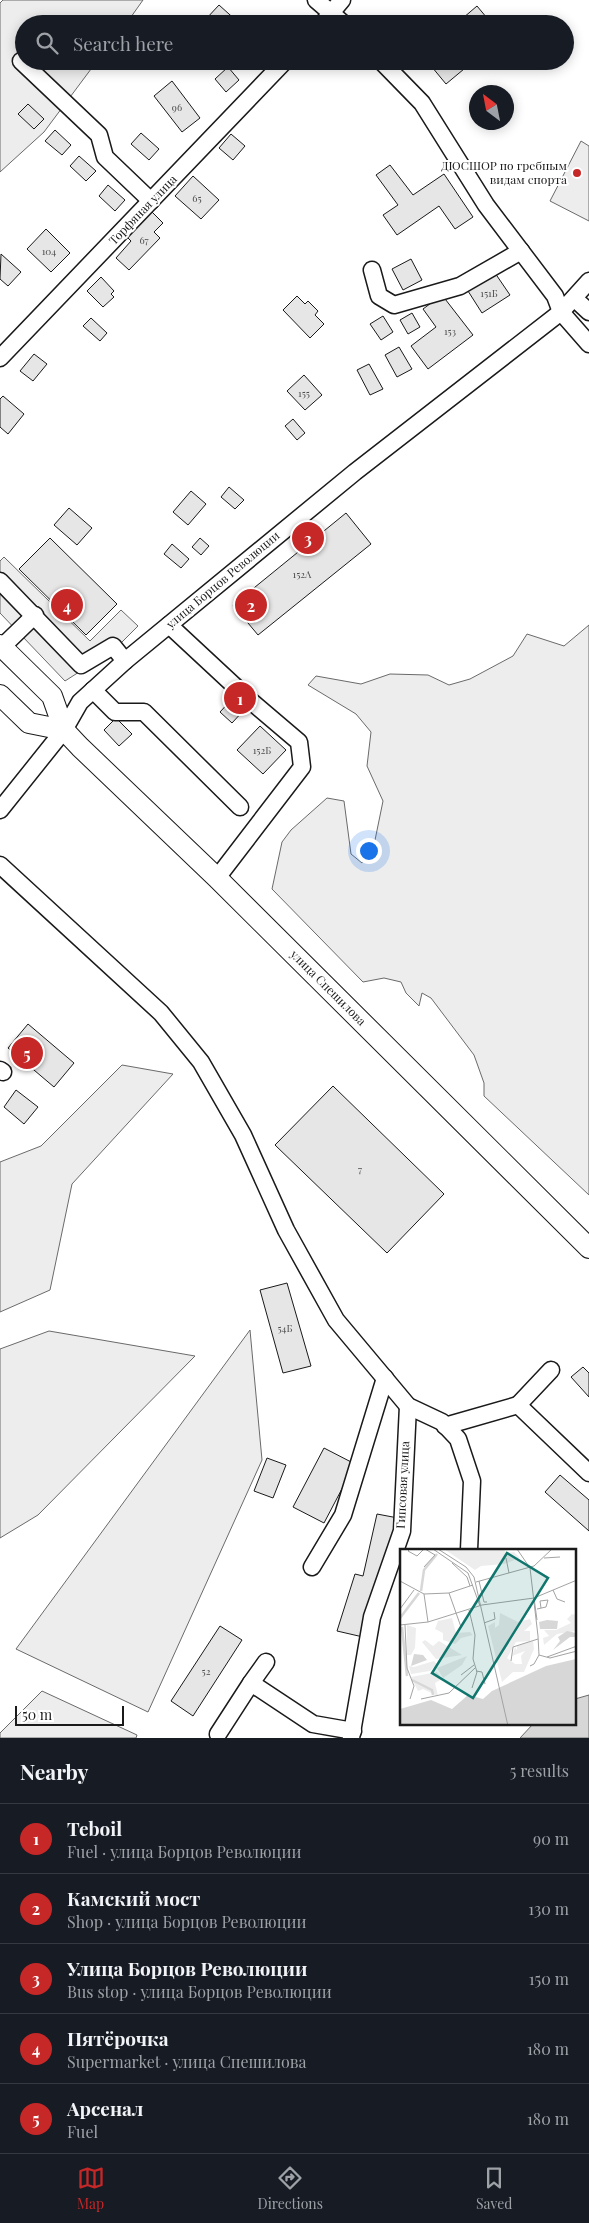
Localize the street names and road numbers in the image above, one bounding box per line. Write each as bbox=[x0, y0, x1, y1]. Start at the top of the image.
street label: Торфяная улица bbox=[105, 171, 180, 248]
street label: улица Борцов Революции bbox=[162, 527, 283, 632]
street label: улица Спешилова bbox=[287, 945, 370, 1029]
street label: Гипсовая улица bbox=[392, 1441, 412, 1529]

